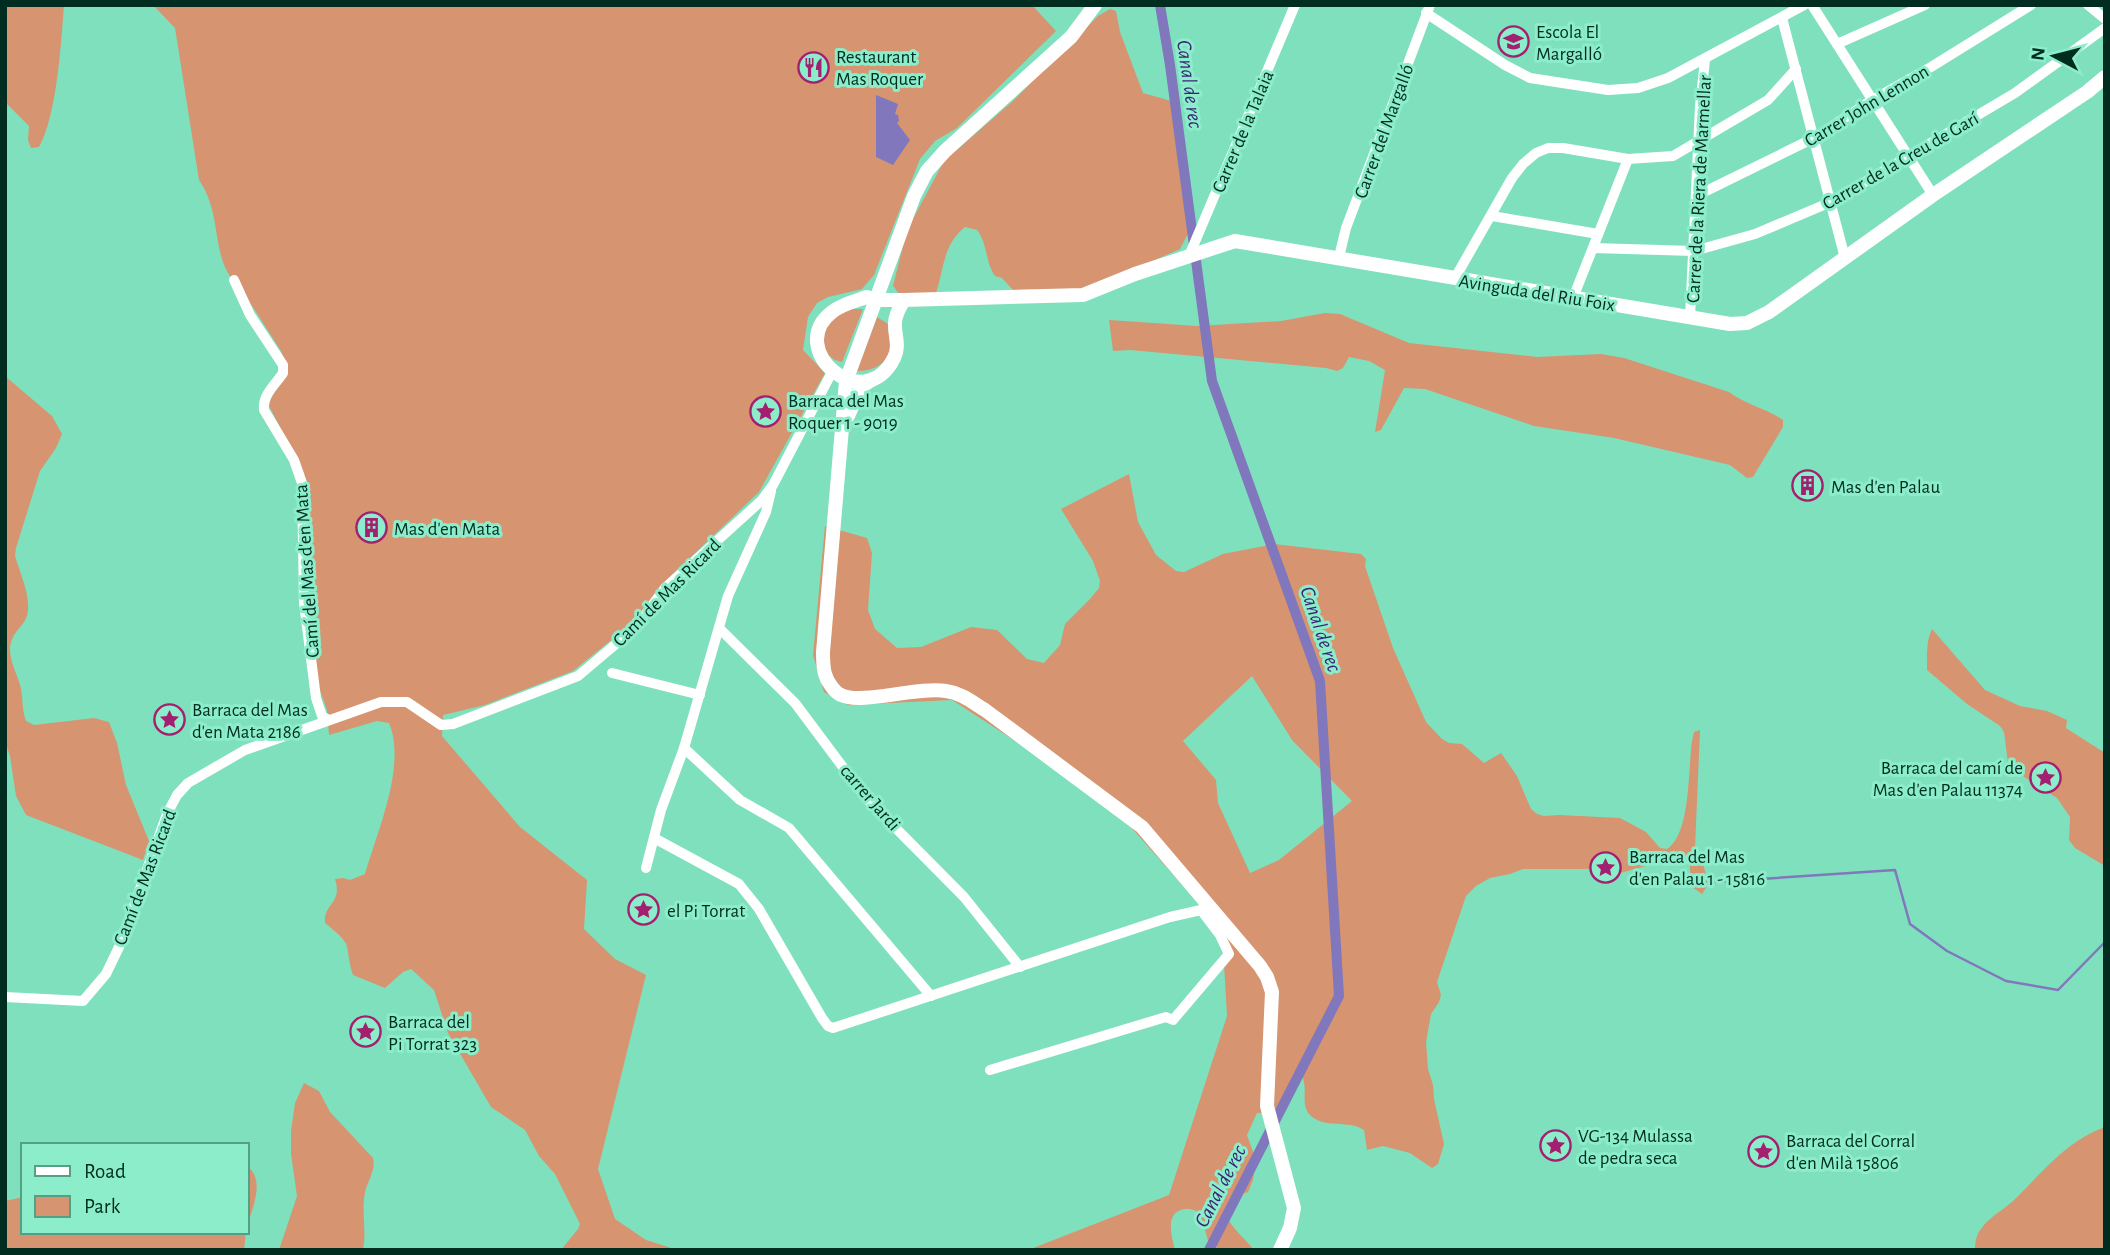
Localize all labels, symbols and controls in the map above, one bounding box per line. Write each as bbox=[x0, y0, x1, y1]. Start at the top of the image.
north arrow bbox=[2019, 21, 2089, 91]
place label: Escola El Margalló bbox=[1536, 23, 1602, 64]
school or university icon: Escola El Margalló bbox=[1496, 25, 1530, 59]
water label: Canal de rec bbox=[1173, 39, 1206, 130]
text: N bbox=[2028, 46, 2049, 62]
place label: Restaurant Mas Roquer bbox=[836, 48, 923, 89]
restaurant icon: Restaurant Mas Roquer bbox=[796, 50, 830, 84]
street label: Carrer del Margalló bbox=[1351, 62, 1417, 201]
street label: Carrer John Lennon bbox=[1801, 62, 1932, 151]
street label: Carrer de la Talaia bbox=[1209, 67, 1278, 195]
street label: Carrer de la Riera de Marmellar bbox=[1684, 75, 1715, 304]
street label: Carrer de la Creu de Garí bbox=[1820, 109, 1982, 214]
street label: Avinguda del Riu Foix bbox=[1457, 272, 1616, 315]
place label: Barraca del Mas Roquer 1 - 9019 bbox=[788, 392, 904, 433]
place icon: Barraca del Mas Roquer 1 - 9019 bbox=[748, 394, 782, 428]
building icon: Mas d'en Palau bbox=[1791, 469, 1825, 503]
place label: Mas d'en Palau bbox=[1831, 478, 1940, 497]
street label: Camí del Mas d'en Mata bbox=[292, 483, 323, 658]
building icon: Mas d'en Mata bbox=[354, 511, 388, 545]
place label: Mas d'en Mata bbox=[394, 520, 500, 539]
street label: Camí de Mas Ricard bbox=[610, 535, 725, 651]
water label: Canal de rec bbox=[1296, 584, 1345, 675]
place label: Barraca del Mas d'en Mata 2186 bbox=[192, 701, 308, 742]
place icon: Barraca del Mas d'en Mata 2186 bbox=[152, 703, 186, 737]
place label: Barraca del camí de Mas d'en Palau 11374 bbox=[1873, 759, 2023, 800]
street label: carrer Jardi bbox=[836, 761, 903, 835]
place icon: Barraca del camí de Mas d'en Palau 11374 bbox=[2029, 761, 2063, 795]
street label: Camí de Mas Ricard bbox=[111, 807, 180, 948]
place label: Barraca del Mas d'en Palau 1 - 15816 bbox=[1629, 848, 1765, 889]
place icon: Barraca del Mas d'en Palau 1 - 15816 bbox=[1589, 850, 1623, 884]
place icon: el Pi Torrat bbox=[627, 893, 661, 927]
place label: el Pi Torrat bbox=[667, 902, 745, 921]
place label: Barraca del Pi Torrat 323 bbox=[388, 1013, 477, 1054]
place icon: Barraca del Pi Torrat 323 bbox=[348, 1015, 382, 1049]
place label: VG-134 Mulassa de pedra seca bbox=[1578, 1127, 1693, 1168]
place icon: VG-134 Mulassa de pedra seca bbox=[1538, 1129, 1572, 1163]
place label: Barraca del Corral d'en Milà 15806 bbox=[1786, 1132, 1915, 1173]
place icon: Barraca del Corral d'en Milà 15806 bbox=[1746, 1134, 1780, 1168]
water label: Canal de rec bbox=[1191, 1141, 1250, 1230]
legend bbox=[21, 1143, 248, 1234]
text: Road bbox=[84, 1161, 126, 1182]
text: Park bbox=[84, 1196, 121, 1217]

